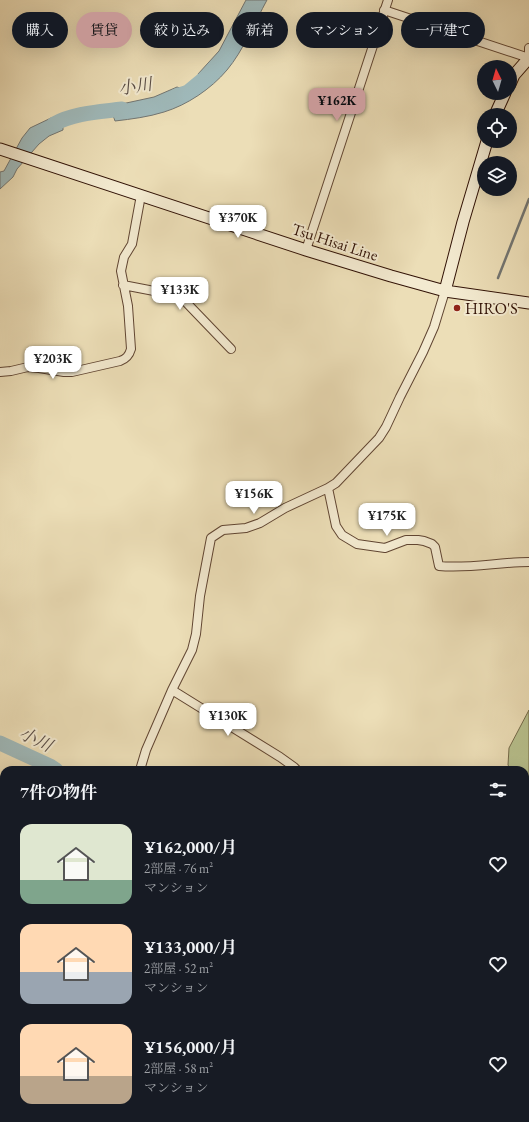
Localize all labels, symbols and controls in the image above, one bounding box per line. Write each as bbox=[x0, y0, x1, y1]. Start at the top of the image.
chip: 購入 bbox=[12, 12, 68, 48]
chip: 賃貸 bbox=[76, 12, 132, 48]
chip: 絞り込み bbox=[140, 12, 224, 48]
chip: 新着 bbox=[232, 12, 288, 48]
chip: マンション bbox=[296, 12, 393, 48]
chip: 一戸建て bbox=[401, 12, 485, 48]
north arrow bbox=[477, 60, 517, 100]
map controls bbox=[477, 60, 517, 196]
water label: 小川 bbox=[116, 72, 155, 100]
pin: ¥162K bbox=[309, 88, 365, 122]
text: ¥162K bbox=[317, 92, 357, 109]
button: locate bbox=[477, 108, 517, 148]
button: layers bbox=[477, 156, 517, 196]
pin: ¥370K bbox=[210, 205, 266, 239]
text: ¥370K bbox=[218, 209, 258, 226]
street label: Tsu Hisai Line bbox=[289, 218, 381, 266]
pin: ¥133K bbox=[152, 277, 208, 311]
text: ¥133K bbox=[160, 281, 200, 298]
place label: HIRO'S bbox=[465, 298, 518, 319]
marker: HIRO'S bbox=[452, 303, 462, 313]
pin: ¥203K bbox=[25, 346, 81, 380]
text: ¥203K bbox=[33, 350, 73, 367]
pin: ¥156K bbox=[226, 481, 282, 515]
text: ¥156K bbox=[234, 485, 274, 502]
pin: ¥175K bbox=[359, 503, 415, 537]
text: ¥175K bbox=[367, 507, 407, 524]
pin: ¥130K bbox=[200, 703, 256, 737]
text: ¥130K bbox=[208, 707, 248, 724]
water label: 小川 bbox=[16, 722, 58, 757]
icon: filters bbox=[487, 779, 509, 801]
text: 7件の物件 bbox=[20, 781, 97, 803]
text: ¥162,000/月 bbox=[144, 836, 237, 858]
icon: home bbox=[52, 840, 100, 888]
icon: heart bbox=[487, 853, 509, 875]
text: 2部屋 · 76 m² bbox=[144, 860, 213, 877]
text: マンション bbox=[144, 879, 208, 896]
text: ¥133,000/月 bbox=[144, 936, 237, 958]
icon: home bbox=[52, 940, 100, 988]
icon: heart bbox=[487, 953, 509, 975]
text: 2部屋 · 52 m² bbox=[144, 960, 213, 977]
text: マンション bbox=[144, 979, 208, 996]
text: ¥156,000/月 bbox=[144, 1036, 237, 1058]
icon: home bbox=[52, 1040, 100, 1088]
icon: heart bbox=[487, 1053, 509, 1075]
text: 2部屋 · 58 m² bbox=[144, 1060, 213, 1077]
text: マンション bbox=[144, 1079, 208, 1096]

